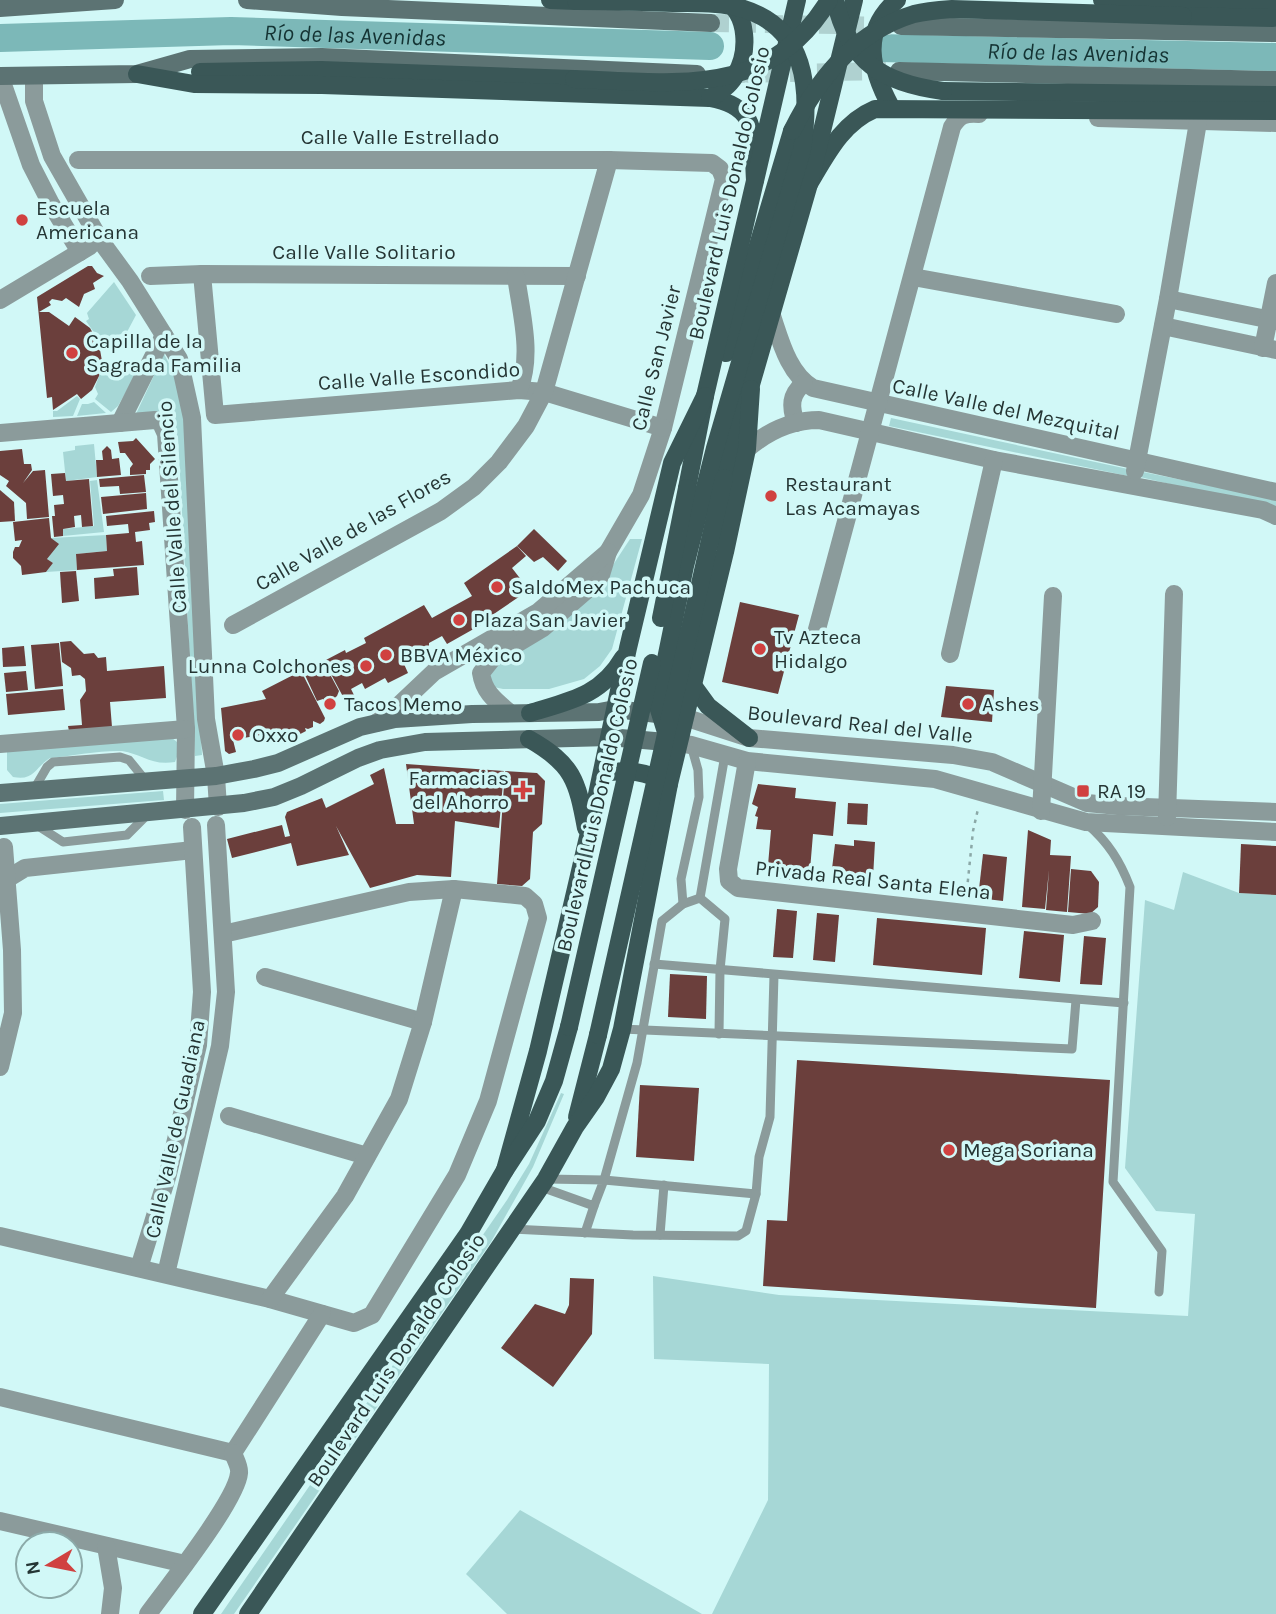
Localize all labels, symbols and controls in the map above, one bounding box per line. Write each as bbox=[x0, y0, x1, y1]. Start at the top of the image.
water label: Río de las Avenidas bbox=[263, 19, 446, 52]
water label: Río de las Avenidas bbox=[987, 37, 1169, 69]
street label: Boulevard Luis Donaldo Colosio bbox=[683, 44, 775, 342]
street label: Calle Valle Estrellado bbox=[301, 125, 499, 149]
place label: Escuela Americana bbox=[36, 196, 139, 244]
marker: Escuela Americana bbox=[14, 212, 30, 228]
street label: Calle Valle Solitario bbox=[272, 240, 456, 264]
street label: Calle San Javier bbox=[626, 282, 686, 433]
place label: Capilla de la Sagrada Familia bbox=[86, 329, 242, 377]
marker: Capilla de la Sagrada Familia bbox=[64, 345, 80, 361]
street label: Calle Valle Escondido bbox=[317, 357, 521, 395]
street label: Calle Valle del Mezquital bbox=[890, 373, 1122, 445]
street label: Calle Valle del Silencio bbox=[153, 400, 191, 614]
street label: Calle Valle de las Flores bbox=[251, 464, 455, 596]
place label: Restaurant Las Acamayas bbox=[785, 472, 920, 520]
marker: Restaurant Las Acamayas bbox=[763, 488, 779, 504]
place label: SaldoMex Pachuca bbox=[511, 575, 691, 599]
marker: SaldoMex Pachuca bbox=[489, 579, 505, 595]
place label: Plaza San Javier bbox=[473, 608, 626, 632]
marker: Plaza San Javier bbox=[451, 612, 467, 628]
place label: Tv Azteca Hidalgo bbox=[774, 625, 862, 673]
marker: Tv Azteca Hidalgo bbox=[752, 641, 768, 657]
place label: BBVA México bbox=[400, 643, 522, 667]
marker: BBVA México bbox=[378, 647, 394, 663]
place label: Lunna Colchones bbox=[188, 654, 352, 678]
street label: Boulevard Luis Donaldo Colosio bbox=[551, 656, 643, 954]
marker: Lunna Colchones bbox=[358, 658, 374, 674]
place label: Tacos Memo bbox=[344, 692, 462, 716]
place label: Ashes bbox=[982, 692, 1040, 716]
marker: Tacos Memo bbox=[322, 696, 338, 712]
marker: Ashes bbox=[960, 696, 976, 712]
street label: Boulevard Real del Valle bbox=[746, 700, 974, 748]
place label: Oxxo bbox=[252, 723, 299, 747]
marker: Oxxo bbox=[230, 727, 246, 743]
place label: Farmacias del Ahorro bbox=[408, 766, 509, 814]
place label: RA 19 bbox=[1097, 779, 1146, 803]
marker: Farmacias del Ahorro bbox=[515, 782, 531, 798]
marker: RA 19 bbox=[1075, 783, 1091, 799]
street label: Privada Real Santa Elena bbox=[754, 856, 992, 904]
street label: Calle Valle de Guadiana bbox=[140, 1018, 210, 1240]
place label: Mega Soriana bbox=[963, 1138, 1094, 1162]
marker: Mega Soriana bbox=[941, 1142, 957, 1158]
street label: Boulevard Luis Donaldo Colosio bbox=[302, 1229, 490, 1491]
north arrow bbox=[14, 1530, 84, 1600]
text: N bbox=[21, 1559, 45, 1576]

